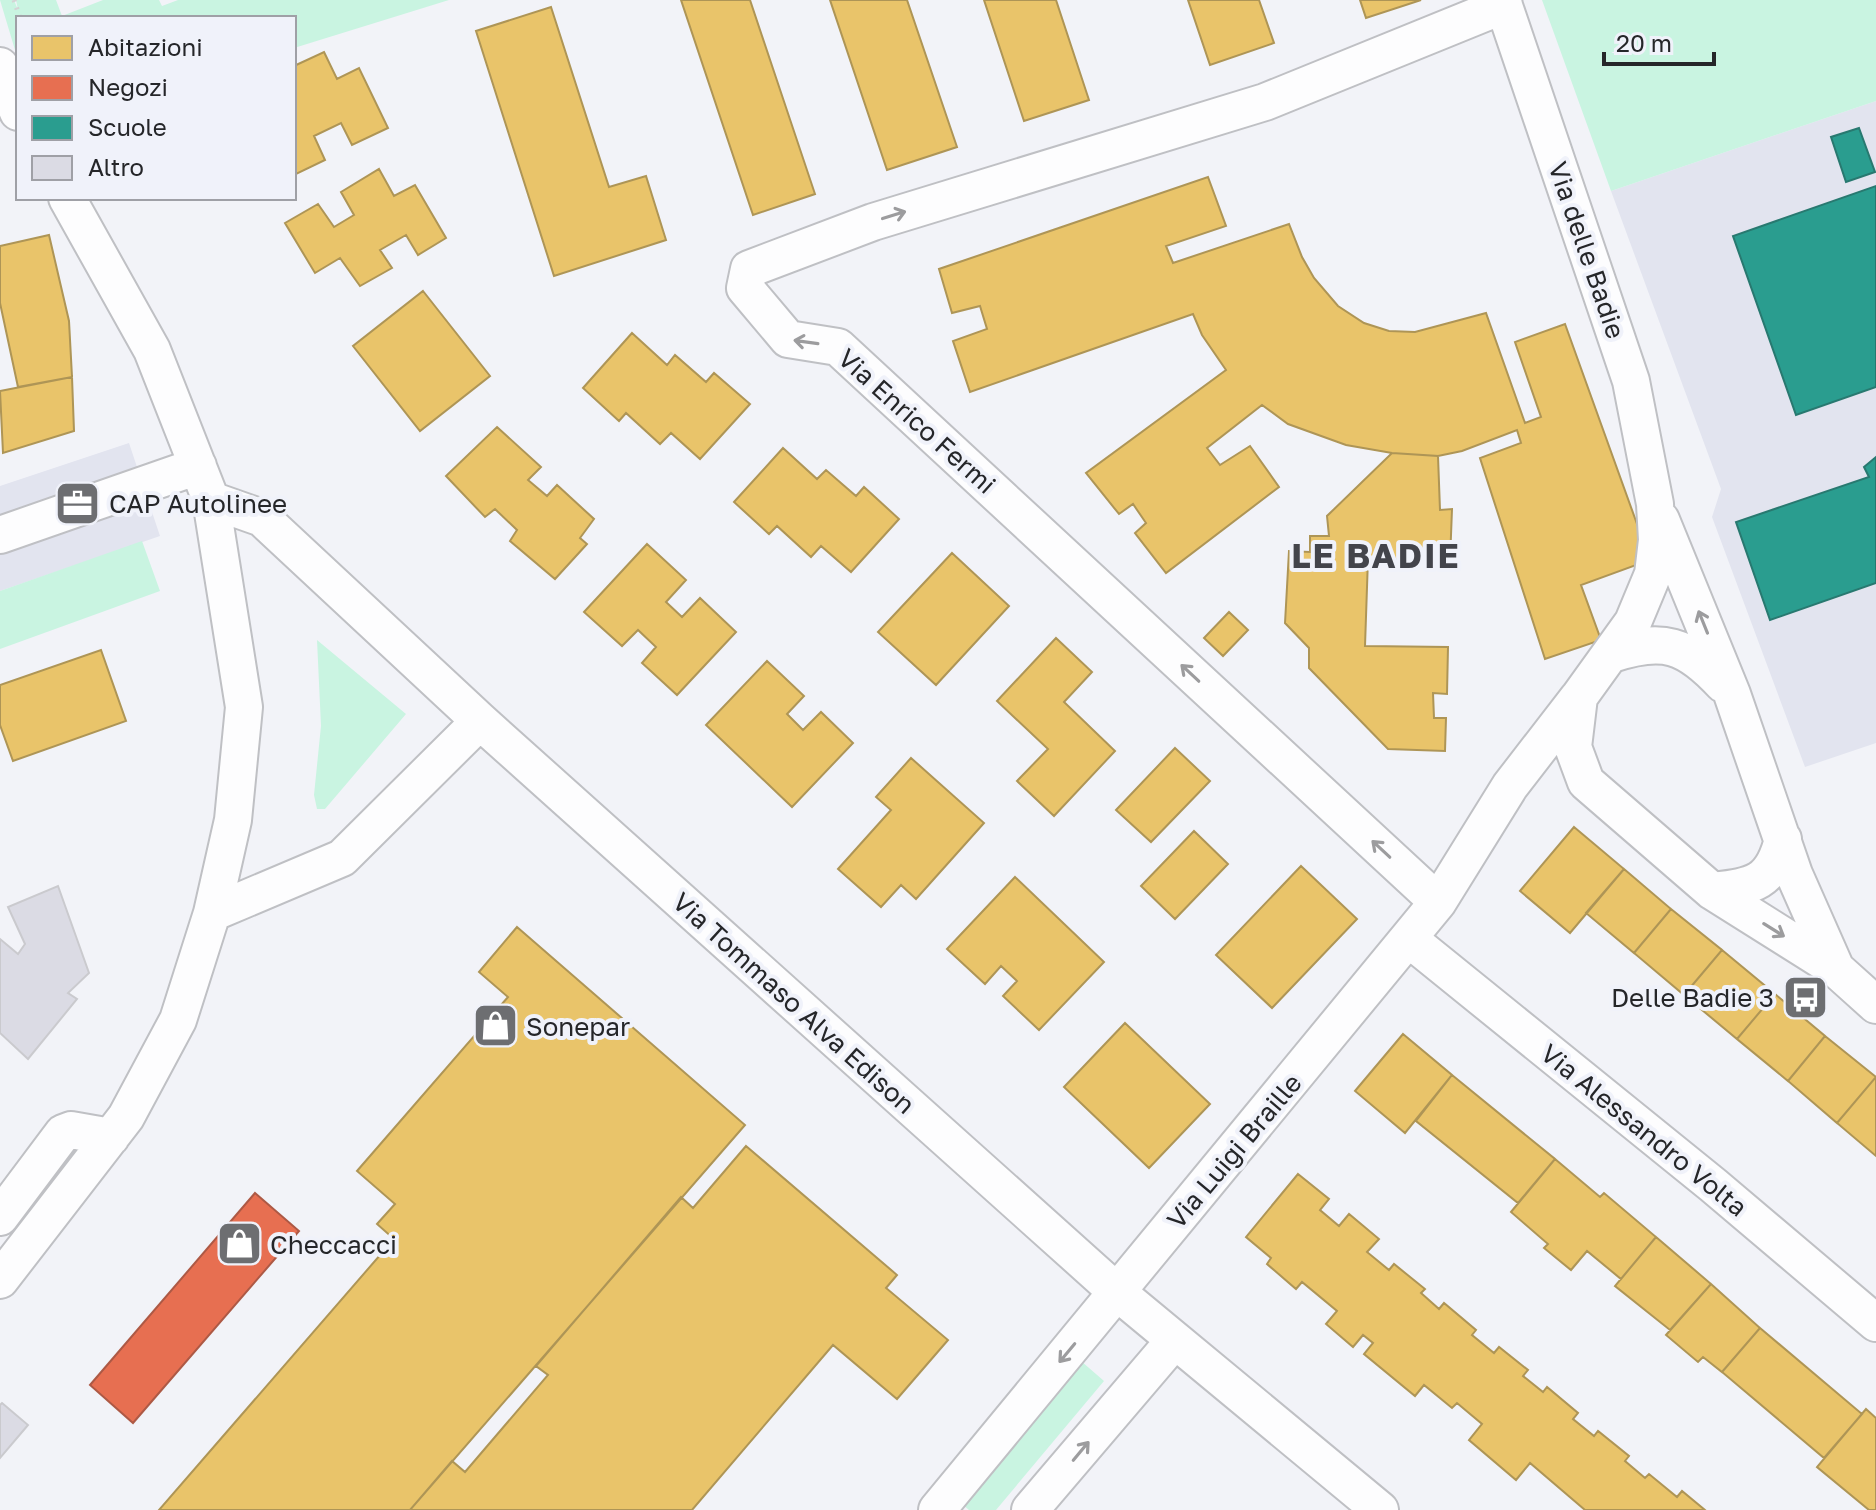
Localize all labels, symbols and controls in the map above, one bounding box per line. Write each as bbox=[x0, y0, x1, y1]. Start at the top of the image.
legend bbox=[16, 16, 296, 200]
scale bar bbox=[1604, 16, 1714, 66]
text: 20 m bbox=[1616, 28, 1672, 57]
text: Abitazioni bbox=[88, 32, 203, 61]
text: Negozi bbox=[88, 72, 168, 101]
text: Scuole bbox=[88, 112, 167, 141]
text: Altro bbox=[88, 152, 144, 181]
street label: Via delle Badie bbox=[1542, 158, 1632, 342]
one-way arrow bbox=[882, 207, 907, 222]
one-way arrow bbox=[794, 334, 819, 349]
street label: Via Enrico Fermi bbox=[832, 342, 1002, 500]
office icon: CAP Autolinee bbox=[54, 479, 102, 527]
place label: CAP Autolinee bbox=[109, 488, 287, 519]
district label: LE BADIE bbox=[1291, 535, 1461, 575]
one-way arrow bbox=[1694, 610, 1709, 635]
one-way arrow bbox=[1180, 663, 1200, 682]
one-way arrow bbox=[1371, 840, 1391, 859]
street label: Via Tommaso Alva Edison bbox=[667, 886, 921, 1120]
one-way arrow bbox=[1762, 923, 1785, 939]
bus stop icon: Delle Badie 3 bbox=[1781, 973, 1829, 1021]
place label: Delle Badie 3 bbox=[1611, 982, 1774, 1013]
shop icon: Sonepar bbox=[471, 1002, 519, 1050]
place label: Sonepar bbox=[526, 1011, 630, 1042]
street label: Via Alessandro Volta bbox=[1535, 1037, 1753, 1223]
street label: Via Luigi Braille bbox=[1160, 1067, 1308, 1235]
shop icon: Checcacci bbox=[215, 1220, 263, 1268]
place label: Checcacci bbox=[270, 1229, 397, 1260]
one-way arrow bbox=[1058, 1342, 1076, 1362]
one-way arrow bbox=[1072, 1441, 1090, 1461]

